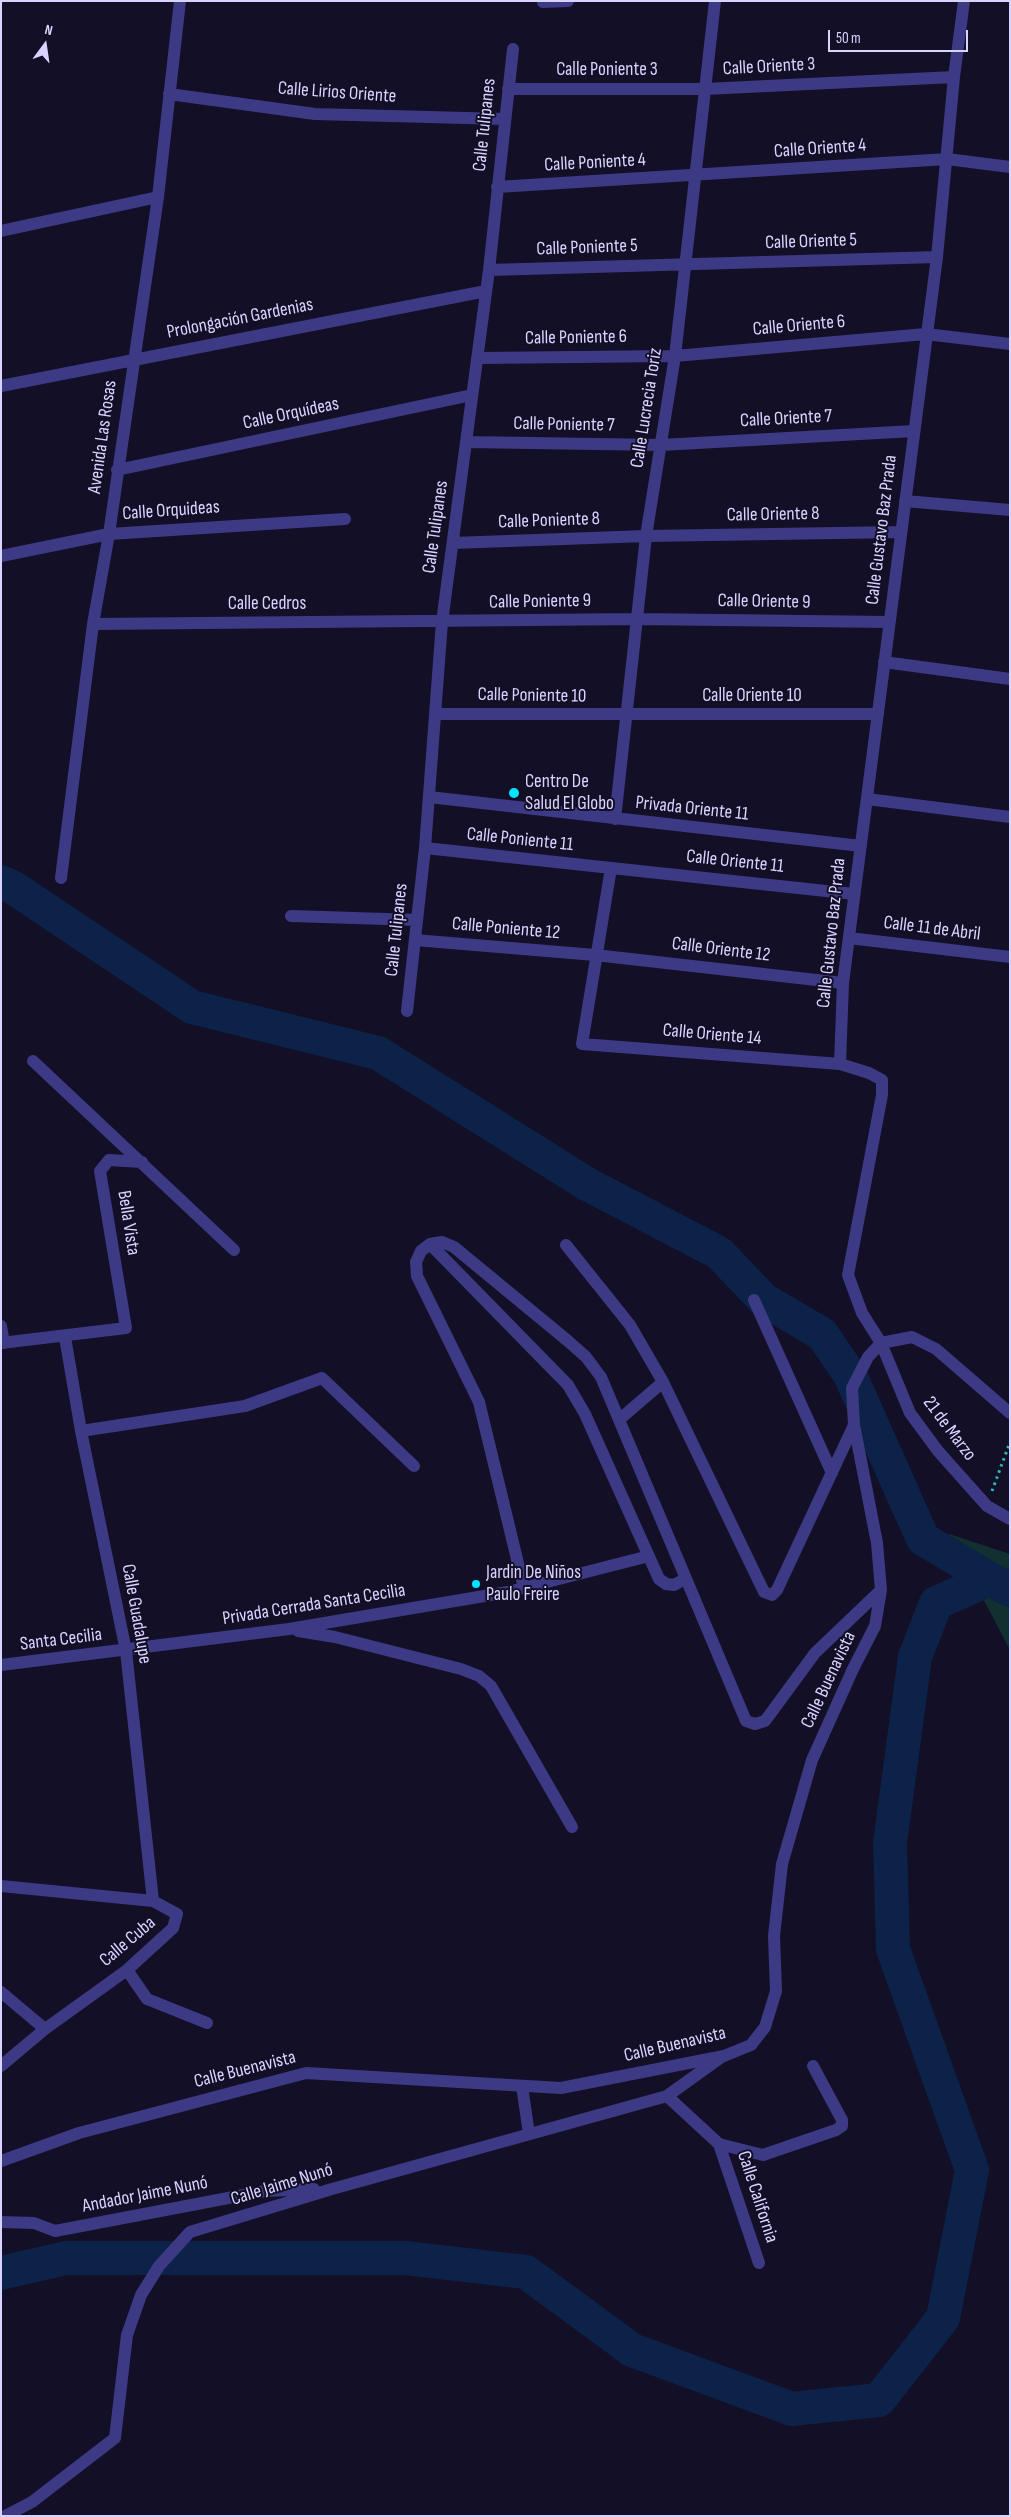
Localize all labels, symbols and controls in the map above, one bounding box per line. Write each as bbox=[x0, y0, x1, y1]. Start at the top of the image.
north arrow bbox=[20, 20, 70, 70]
scale bar bbox=[831, 20, 971, 52]
text: N bbox=[43, 21, 54, 39]
text: 50 m bbox=[836, 29, 861, 48]
street label: Calle Oriente 3 bbox=[722, 53, 816, 81]
street label: Calle Poniente 3 bbox=[556, 59, 658, 81]
street label: Calle Lirios Oriente bbox=[277, 77, 397, 109]
street label: Calle Tulipanes bbox=[469, 77, 501, 173]
street label: Calle Oriente 4 bbox=[773, 134, 867, 164]
street label: Calle Poniente 4 bbox=[544, 149, 646, 177]
street label: Calle Oriente 5 bbox=[765, 229, 857, 255]
street label: Calle Poniente 5 bbox=[536, 235, 638, 261]
street label: Prolongación Gardenias bbox=[165, 294, 315, 344]
street label: Calle Oriente 6 bbox=[752, 311, 846, 341]
street label: Calle Poniente 6 bbox=[525, 326, 627, 350]
street label: Calle Lucrecia Toriz bbox=[626, 347, 668, 469]
street label: Avenida Las Rosas bbox=[84, 379, 122, 495]
street label: Calle Orquídeas bbox=[241, 393, 341, 435]
street label: Calle Oriente 7 bbox=[739, 405, 833, 433]
street label: Calle Poniente 7 bbox=[513, 413, 615, 437]
street label: Calle Gustavo Baz Prada bbox=[862, 454, 902, 606]
street label: Calle Tulipanes bbox=[418, 479, 454, 575]
street label: Calle Orquideas bbox=[122, 496, 220, 526]
street label: Calle Oriente 8 bbox=[726, 503, 820, 527]
street label: Calle Poniente 8 bbox=[498, 508, 600, 534]
street label: Calle Poniente 9 bbox=[489, 590, 591, 614]
street label: Calle Oriente 9 bbox=[717, 590, 811, 614]
street label: Calle Cedros bbox=[228, 593, 306, 615]
street label: Calle Poniente 10 bbox=[477, 684, 587, 708]
street label: Calle Oriente 10 bbox=[702, 685, 802, 707]
place label: Centro De Salud El Globo bbox=[525, 771, 614, 815]
marker: Centro De Salud El Globo bbox=[507, 786, 521, 800]
street label: Privada Oriente 11 bbox=[634, 792, 750, 826]
street label: Calle Poniente 11 bbox=[466, 823, 574, 857]
street label: Calle Oriente 11 bbox=[685, 846, 785, 878]
street label: Calle Gustavo Baz Prada bbox=[813, 857, 851, 1009]
street label: Calle Tulipanes bbox=[381, 882, 413, 978]
street label: Calle 11 de Abril bbox=[882, 912, 982, 946]
street label: Calle Poniente 12 bbox=[451, 913, 561, 945]
street label: Calle Oriente 12 bbox=[670, 933, 772, 967]
street label: Calle Oriente 14 bbox=[662, 1019, 762, 1051]
street label: Bella Vista bbox=[112, 1189, 144, 1257]
street label: 21 de Marzo bbox=[917, 1392, 981, 1466]
street label: Calle Guadalupe bbox=[116, 1562, 156, 1666]
place label: Jardin De Niños Paulo Freire bbox=[486, 1562, 581, 1606]
marker: Jardin De Niños Paulo Freire bbox=[470, 1578, 482, 1590]
street label: Privada Cerrada Santa Cecilia bbox=[221, 1579, 407, 1631]
street label: Santa Cecilia bbox=[19, 1624, 103, 1656]
street label: Calle Buenavista bbox=[797, 1628, 861, 1732]
street label: Calle Cuba bbox=[95, 1912, 161, 1972]
street label: Calle Buenavista bbox=[622, 2022, 728, 2068]
street label: Calle Buenavista bbox=[192, 2046, 298, 2094]
street label: Calle California bbox=[731, 2148, 783, 2246]
street label: Calle Jaime Nunó bbox=[228, 2159, 336, 2211]
street label: Andador Jaime Nunó bbox=[80, 2172, 210, 2218]

